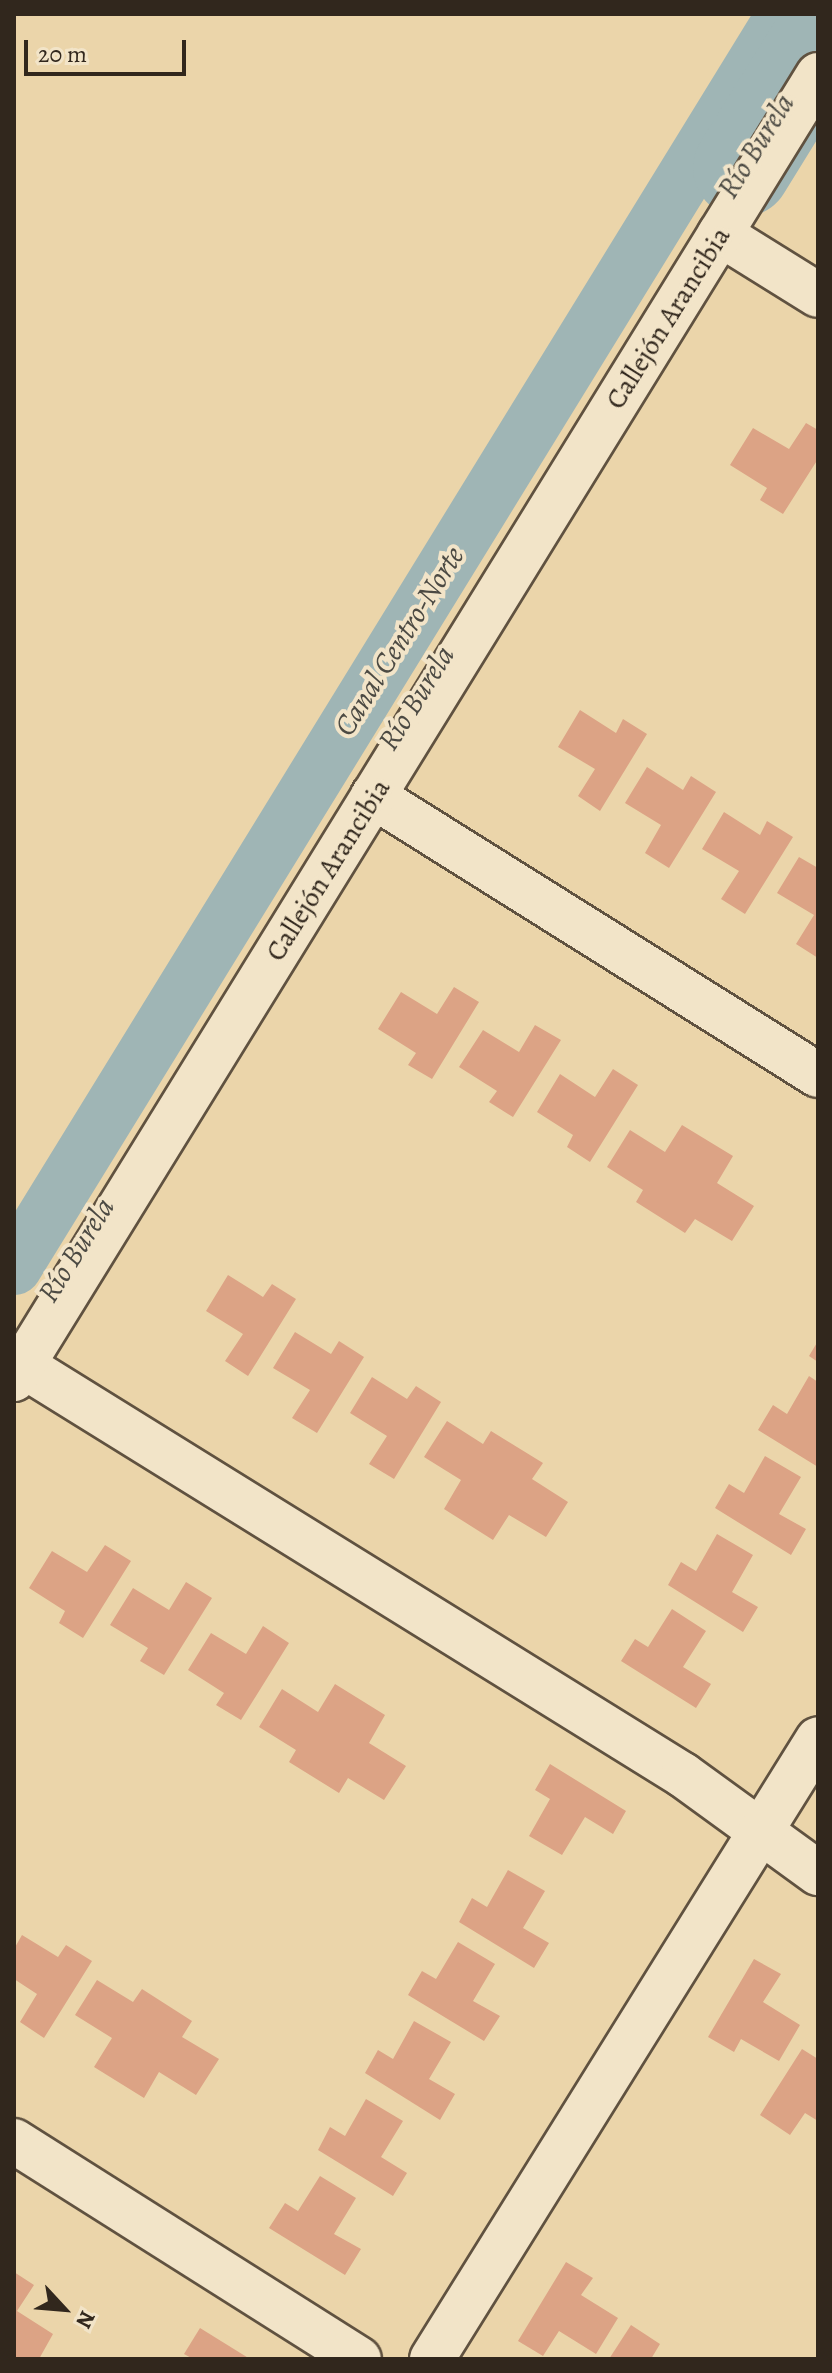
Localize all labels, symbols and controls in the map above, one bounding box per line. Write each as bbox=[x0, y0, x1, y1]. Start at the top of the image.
scale bar bbox=[28, 24, 190, 74]
text: 20 m bbox=[38, 38, 87, 70]
water label: Río Burela bbox=[710, 87, 802, 205]
street label: Callejón Arancibia bbox=[599, 221, 737, 415]
water label: Canal Centro-Norte bbox=[326, 540, 472, 742]
water label: Río Burela bbox=[370, 639, 462, 757]
street label: Callejón Arancibia bbox=[259, 773, 397, 967]
water label: Río Burela bbox=[30, 1191, 122, 1309]
north arrow bbox=[24, 2269, 104, 2349]
text: N bbox=[69, 2306, 103, 2333]

